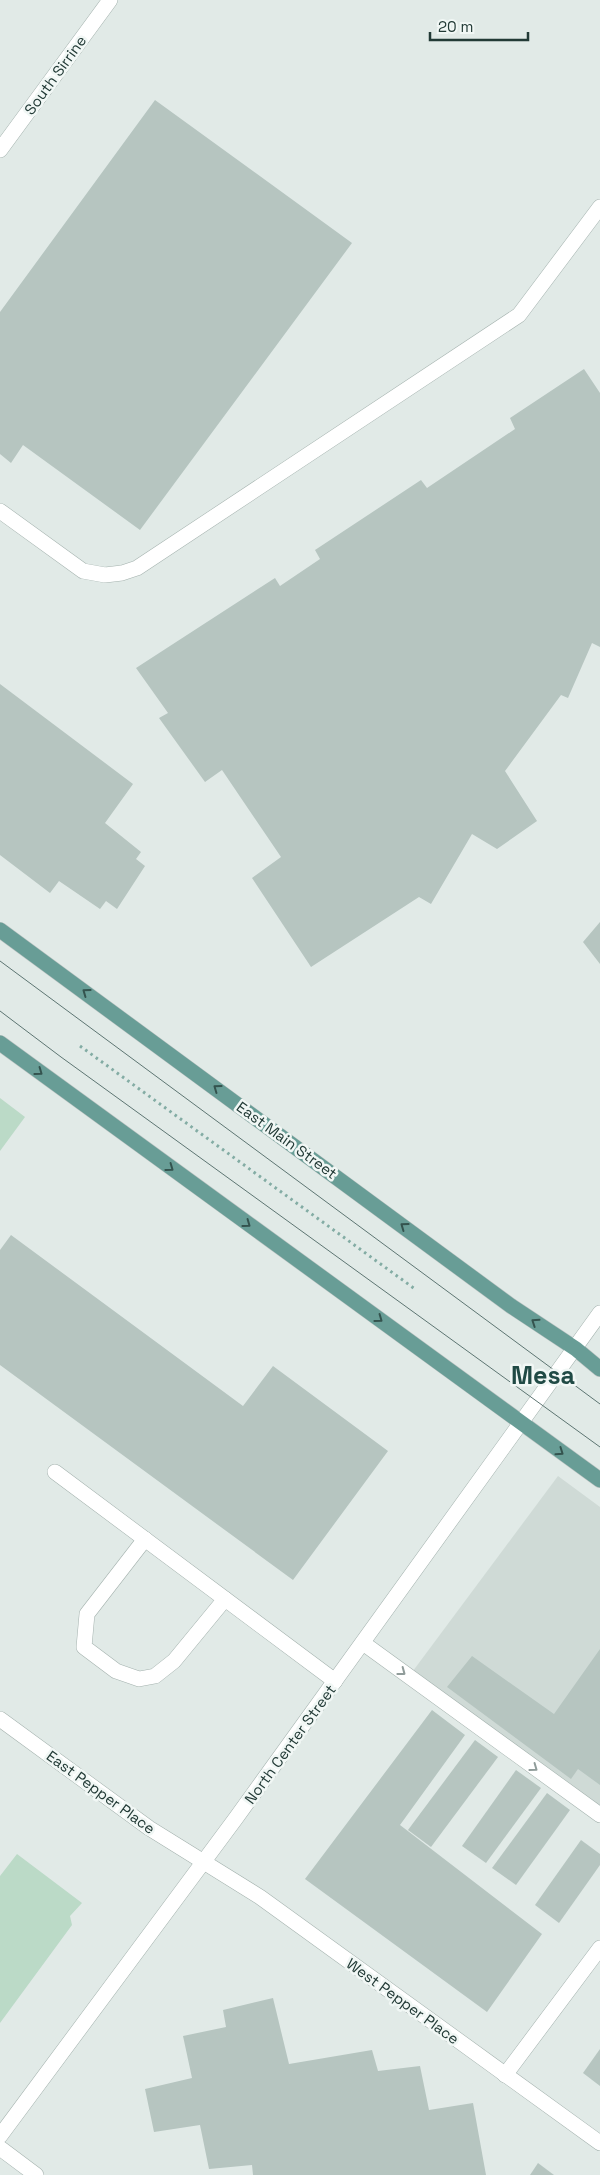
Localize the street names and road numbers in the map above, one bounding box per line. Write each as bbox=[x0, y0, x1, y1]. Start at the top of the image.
street label: South Sirrine bbox=[20, 31, 90, 118]
street label: East Main Street bbox=[233, 1097, 341, 1183]
street label: North Center Street bbox=[240, 1680, 340, 1808]
street label: East Pepper Place bbox=[43, 1746, 159, 1838]
street label: West Pepper Place bbox=[343, 1954, 463, 2048]

